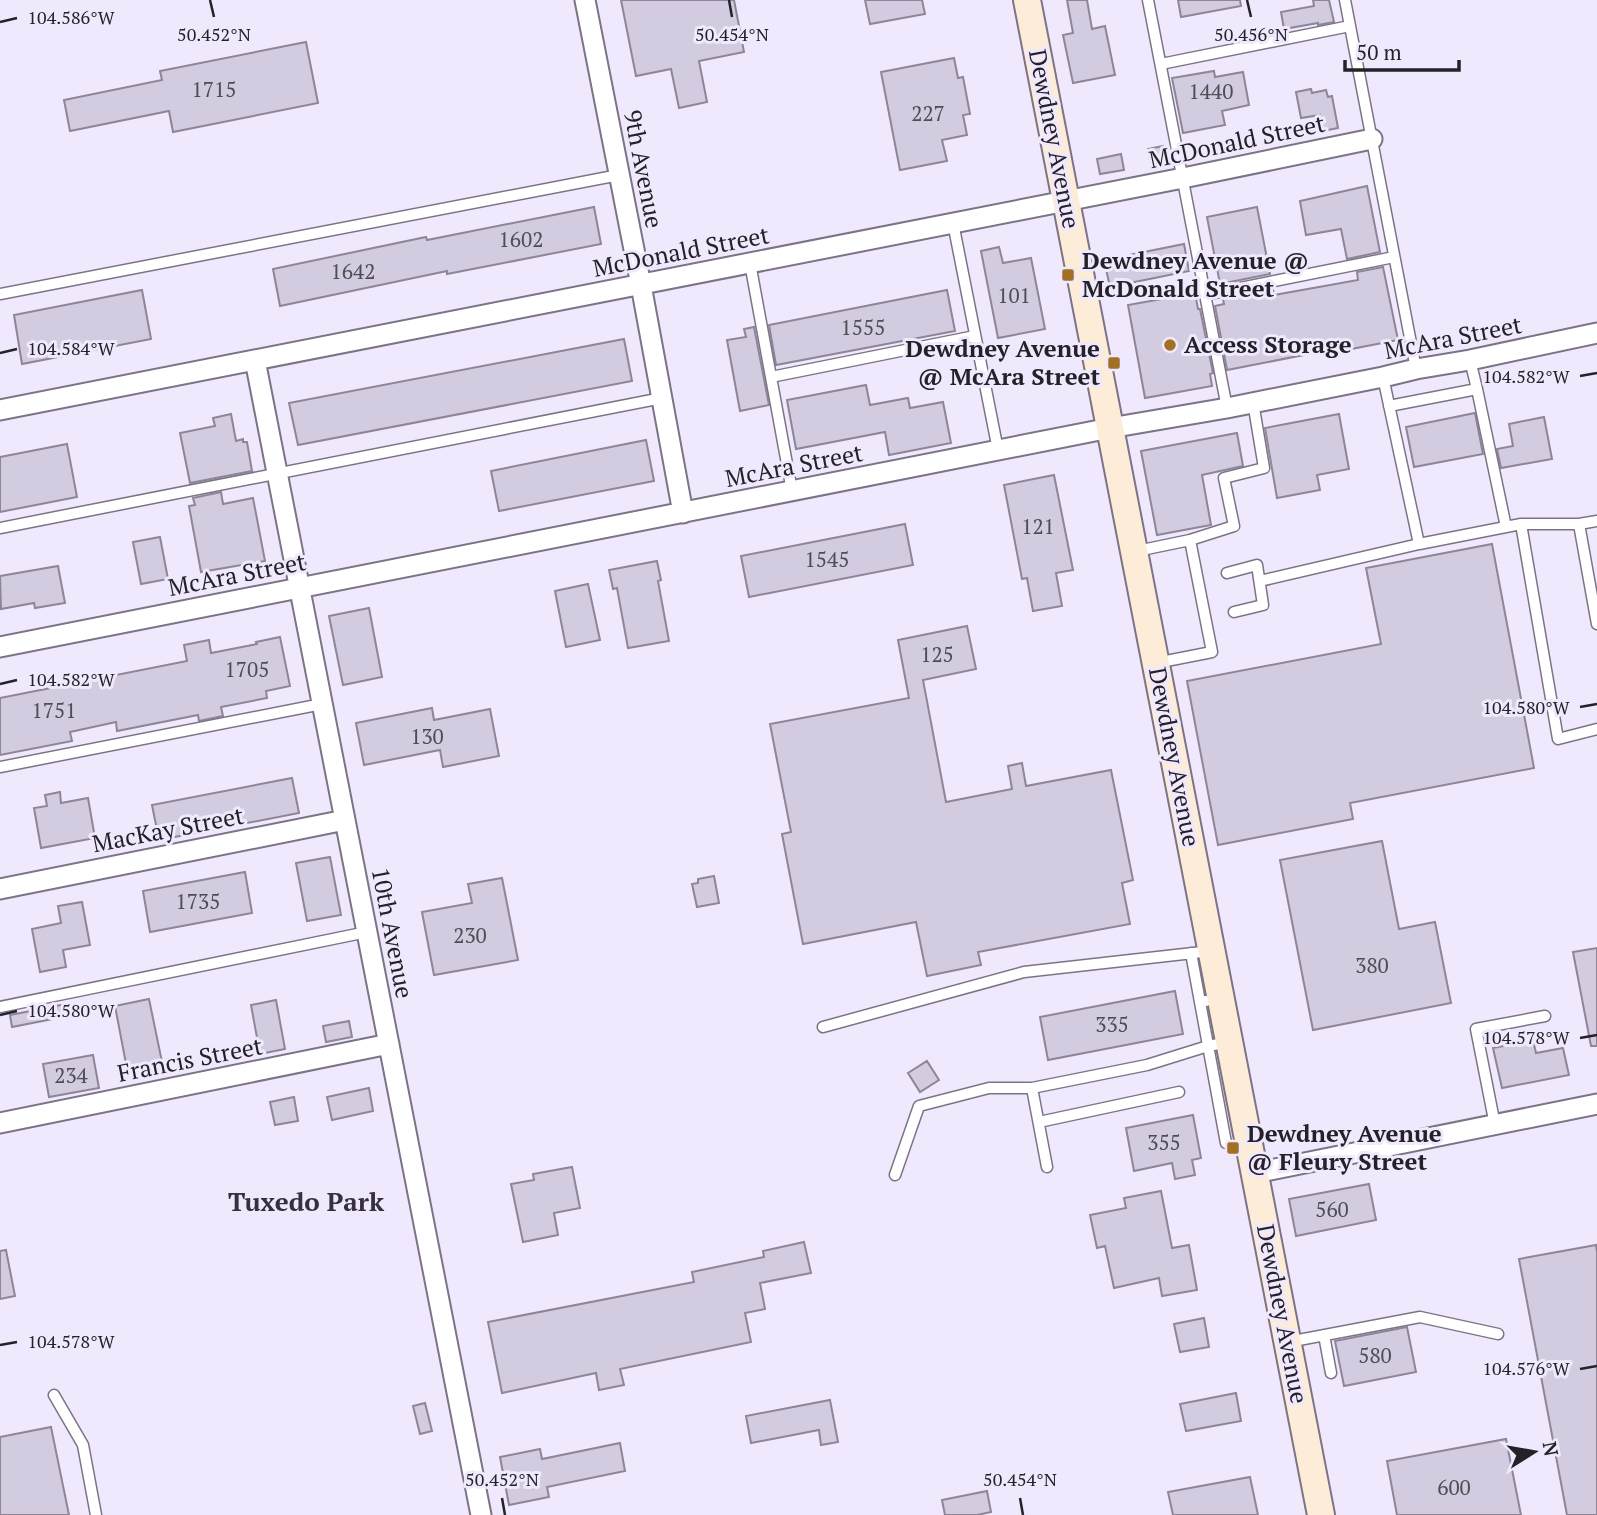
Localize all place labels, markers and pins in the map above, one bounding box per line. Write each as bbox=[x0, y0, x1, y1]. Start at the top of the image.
place label: Dewdney Avenue @ McDonald Street bbox=[1082, 244, 1309, 304]
marker: Dewdney Avenue @ McDonald Street bbox=[1060, 267, 1076, 283]
place label: Access Storage bbox=[1184, 328, 1352, 360]
place label: Dewdney Avenue @ McAra Street bbox=[905, 332, 1100, 392]
marker: Access Storage bbox=[1162, 337, 1178, 353]
marker: Dewdney Avenue @ McAra Street bbox=[1106, 355, 1122, 371]
place label: Dewdney Avenue @ Fleury Street bbox=[1247, 1117, 1442, 1177]
marker: Dewdney Avenue @ Fleury Street bbox=[1225, 1140, 1241, 1156]

